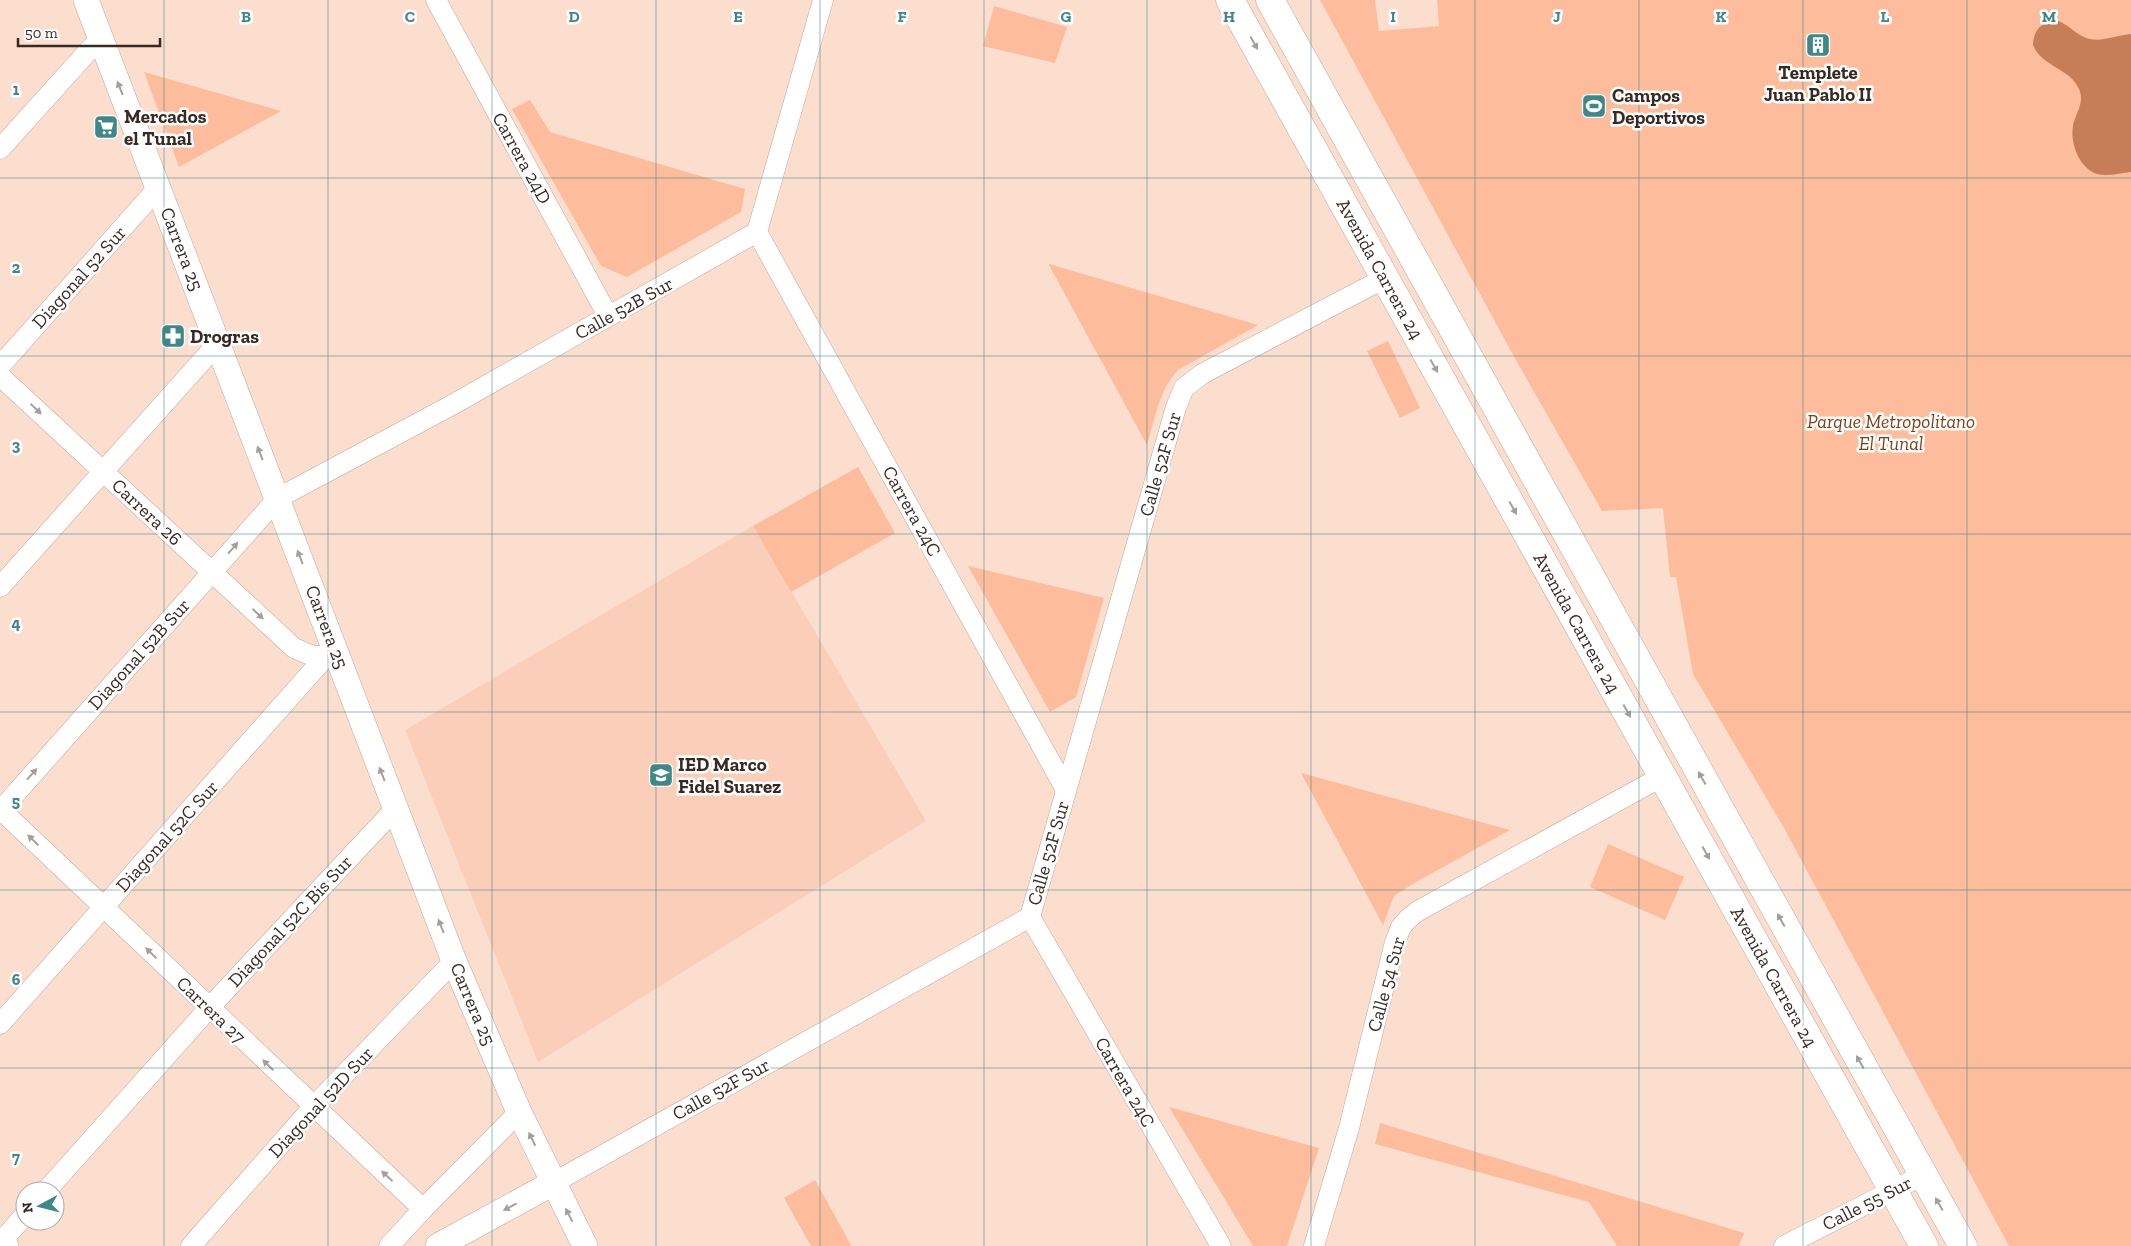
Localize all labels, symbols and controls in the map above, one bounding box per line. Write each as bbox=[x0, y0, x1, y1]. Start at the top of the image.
text: B bbox=[241, 7, 251, 26]
text: C bbox=[405, 7, 415, 26]
text: D bbox=[568, 7, 580, 26]
text: E bbox=[733, 7, 743, 26]
text: F bbox=[897, 7, 907, 26]
text: G bbox=[1061, 7, 1072, 26]
text: H bbox=[1223, 7, 1235, 26]
text: I bbox=[1390, 7, 1396, 26]
text: J bbox=[1553, 7, 1561, 26]
text: K bbox=[1716, 7, 1727, 26]
text: L bbox=[1881, 7, 1890, 26]
text: M bbox=[2042, 7, 2056, 26]
scale bar bbox=[18, 15, 160, 47]
text: 50 m bbox=[25, 24, 58, 42]
building icon: Templete Juan Pablo II bbox=[1805, 32, 1831, 58]
one-way arrow bbox=[1250, 35, 1258, 50]
place label: Templete Juan Pablo II bbox=[1764, 61, 1872, 106]
text: 1 bbox=[13, 80, 20, 99]
one-way arrow bbox=[116, 81, 124, 96]
place label: Campos Deportivos bbox=[1612, 84, 1705, 129]
sports icon: Campos Deportivos bbox=[1581, 93, 1607, 119]
place label: Mercados el Tunal bbox=[124, 105, 207, 150]
street label: Carrera 24D bbox=[487, 108, 557, 208]
supermarket icon: Mercados el Tunal bbox=[93, 114, 119, 140]
street label: Avenida Carrera 24 bbox=[1332, 194, 1428, 344]
street label: Carrera 25 bbox=[156, 204, 208, 294]
street label: Diagonal 52 Sur bbox=[27, 221, 131, 333]
text: 2 bbox=[12, 258, 21, 277]
street label: Calle 52B Sur bbox=[571, 272, 677, 344]
pharmacy icon: Drogras bbox=[160, 323, 186, 349]
place label: Drogras bbox=[190, 325, 259, 348]
one-way arrow bbox=[1430, 360, 1439, 373]
one-way arrow bbox=[29, 403, 41, 415]
street label: Calle 52F Sur bbox=[1134, 409, 1186, 519]
park label: Parque Metropolitano El Tunal bbox=[1807, 410, 1975, 455]
text: 3 bbox=[12, 436, 21, 455]
one-way arrow bbox=[256, 445, 263, 460]
street label: Carrera 24C bbox=[878, 462, 946, 560]
street label: Carrera 26 bbox=[107, 474, 187, 550]
one-way arrow bbox=[1509, 501, 1518, 515]
one-way arrow bbox=[228, 542, 239, 555]
street label: Avenida Carrera 24 bbox=[1529, 548, 1625, 698]
one-way arrow bbox=[296, 549, 303, 564]
street label: Carrera 25 bbox=[301, 582, 353, 672]
street label: Diagonal 52B Sur bbox=[83, 594, 195, 714]
one-way arrow bbox=[252, 608, 264, 620]
text: 4 bbox=[11, 614, 21, 633]
one-way arrow bbox=[1622, 705, 1631, 718]
place label: IED Marco Fidel Suarez bbox=[678, 753, 781, 798]
school or university icon: IED Marco Fidel Suarez bbox=[648, 762, 674, 788]
one-way arrow bbox=[378, 767, 386, 781]
one-way arrow bbox=[27, 768, 38, 781]
one-way arrow bbox=[1698, 770, 1706, 785]
street label: Diagonal 52C Sur bbox=[111, 775, 223, 897]
text: 5 bbox=[12, 792, 20, 811]
street label: Calle 52F Sur bbox=[1022, 798, 1074, 908]
one-way arrow bbox=[28, 834, 40, 846]
one-way arrow bbox=[1701, 847, 1710, 860]
street label: Diagonal 52C Bis Sur bbox=[223, 850, 357, 992]
street label: Avenida Carrera 24 bbox=[1726, 902, 1822, 1052]
one-way arrow bbox=[1777, 912, 1785, 927]
one-way arrow bbox=[436, 919, 444, 933]
street label: Calle 54 Sur bbox=[1362, 934, 1410, 1034]
one-way arrow bbox=[145, 947, 157, 959]
street label: Carrera 25 bbox=[445, 959, 501, 1049]
text: 6 bbox=[12, 970, 21, 989]
street label: Carrera 27 bbox=[172, 972, 250, 1048]
street label: Carrera 24C bbox=[1090, 1033, 1160, 1131]
street label: Diagonal 52D Sur bbox=[264, 1042, 378, 1162]
street label: Calle 52F Sur bbox=[668, 1053, 774, 1125]
one-way arrow bbox=[1856, 1054, 1864, 1069]
one-way arrow bbox=[263, 1059, 275, 1071]
one-way arrow bbox=[528, 1132, 536, 1146]
text: 7 bbox=[12, 1148, 20, 1167]
one-way arrow bbox=[381, 1170, 393, 1182]
street label: Calle 55 Sur bbox=[1818, 1171, 1916, 1235]
north arrow bbox=[15, 1181, 65, 1231]
one-way arrow bbox=[1935, 1197, 1944, 1210]
text: N bbox=[18, 1201, 37, 1214]
one-way arrow bbox=[504, 1202, 517, 1211]
one-way arrow bbox=[565, 1207, 573, 1222]

